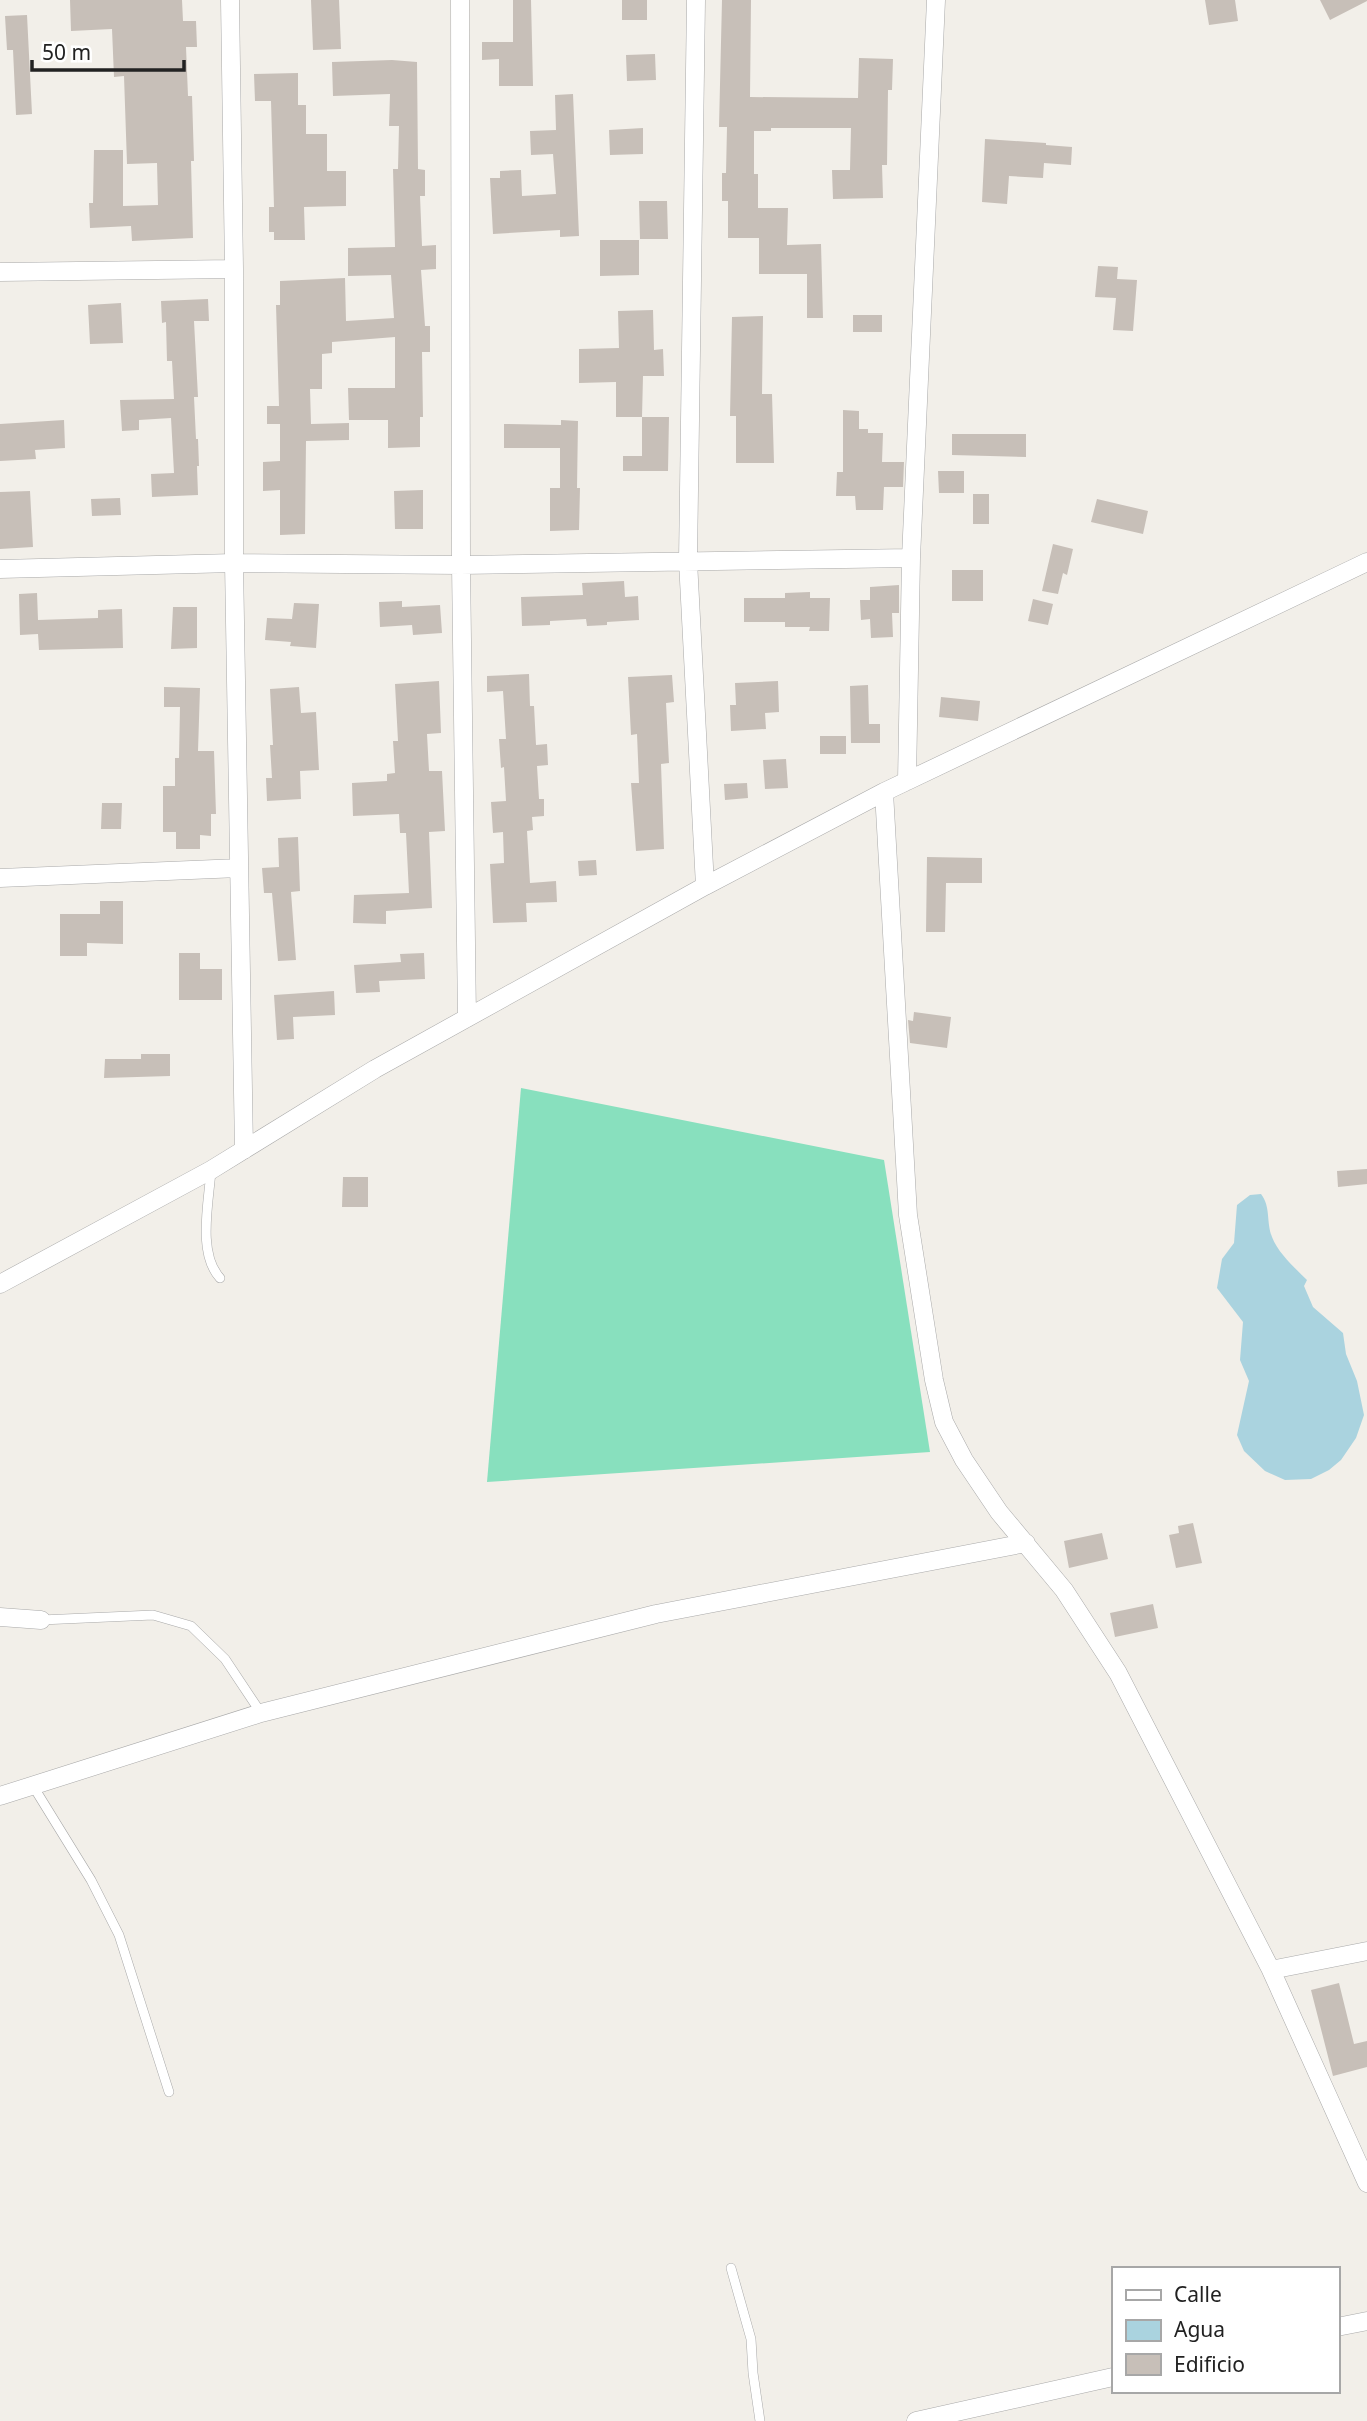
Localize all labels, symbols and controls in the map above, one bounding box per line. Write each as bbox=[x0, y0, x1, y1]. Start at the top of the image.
scale bar bbox=[32, 28, 184, 72]
text: 50 m bbox=[42, 38, 91, 66]
legend bbox=[1112, 2267, 1339, 2393]
text: Calle bbox=[1174, 2280, 1222, 2308]
text: Agua bbox=[1174, 2315, 1225, 2343]
text: Edificio bbox=[1174, 2350, 1245, 2378]

